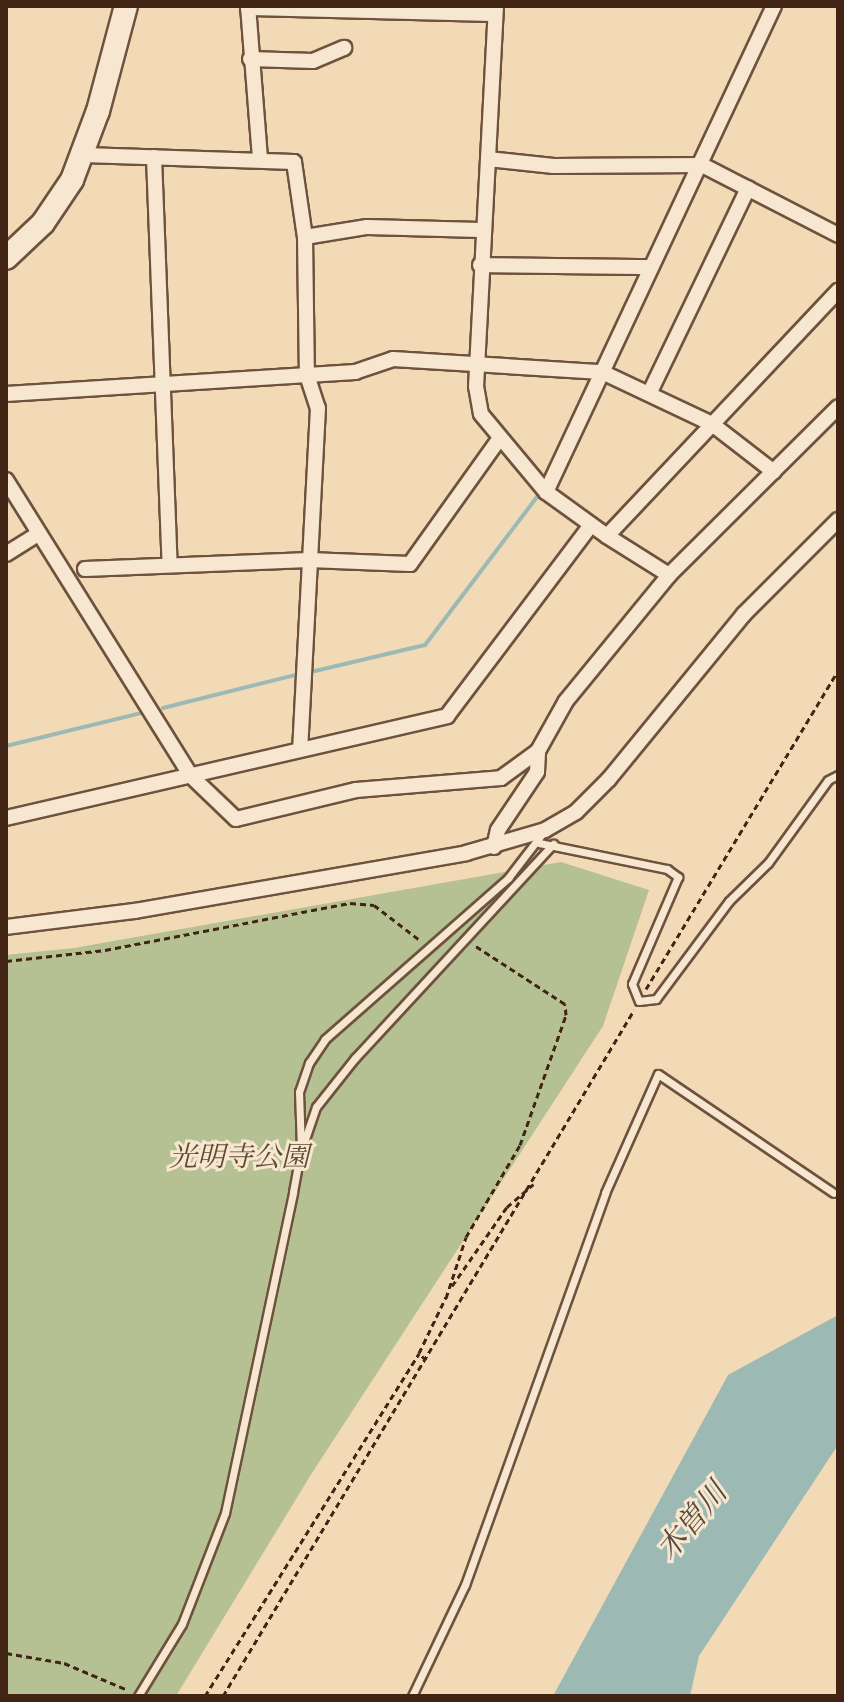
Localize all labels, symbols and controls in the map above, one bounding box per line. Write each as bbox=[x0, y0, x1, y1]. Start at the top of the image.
park label: 光明寺公園 bbox=[169, 1142, 309, 1176]
water label: 木曽川 bbox=[651, 1477, 737, 1569]

